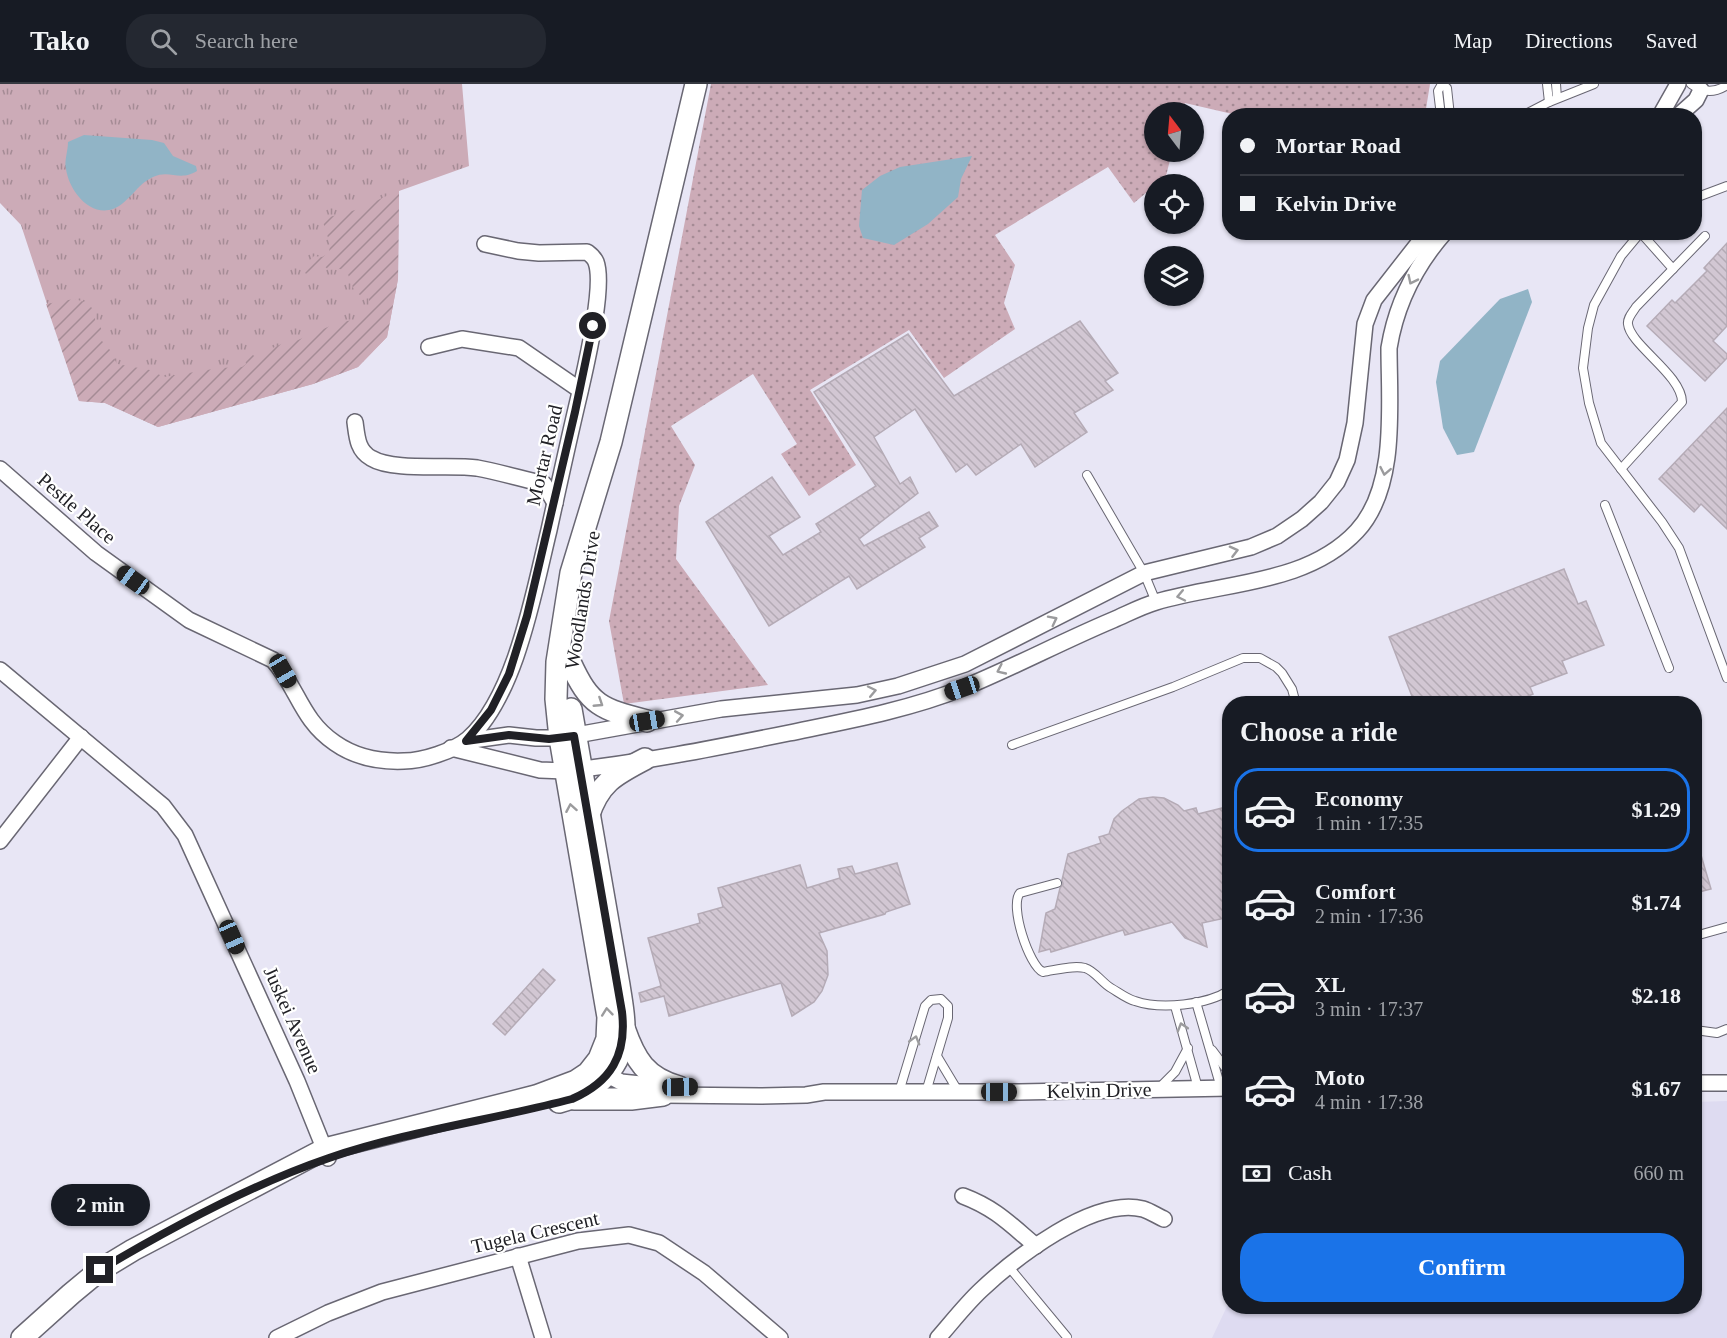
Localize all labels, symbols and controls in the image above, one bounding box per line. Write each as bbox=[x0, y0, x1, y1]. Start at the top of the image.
search box bbox=[126, 14, 546, 68]
text: Tako bbox=[30, 25, 90, 56]
icon: search bbox=[147, 25, 180, 58]
text: Search here bbox=[195, 28, 298, 53]
text: Map bbox=[1454, 29, 1492, 53]
text: Directions bbox=[1525, 29, 1613, 53]
text: Saved bbox=[1646, 29, 1697, 53]
north arrow bbox=[1144, 102, 1204, 162]
map controls bbox=[1144, 102, 1204, 306]
text: Mortar Road bbox=[1276, 133, 1401, 158]
button: locate bbox=[1144, 174, 1204, 234]
text: Kelvin Drive bbox=[1276, 191, 1396, 216]
button: layers bbox=[1144, 246, 1204, 306]
one-way arrow bbox=[1407, 274, 1419, 285]
route start bbox=[579, 312, 606, 339]
street label: Mortar Road bbox=[522, 402, 566, 508]
one-way arrow bbox=[1379, 466, 1392, 476]
street label: Pestle Place bbox=[34, 468, 121, 548]
street label: Woodlands Drive bbox=[560, 529, 604, 671]
one-way arrow bbox=[1229, 546, 1239, 559]
car bbox=[113, 562, 153, 598]
one-way arrow bbox=[1177, 589, 1187, 602]
one-way arrow bbox=[1046, 616, 1057, 627]
car bbox=[266, 651, 300, 691]
one-way arrow bbox=[997, 662, 1008, 674]
car bbox=[942, 674, 982, 702]
one-way arrow bbox=[867, 686, 877, 699]
one-way arrow bbox=[592, 696, 603, 707]
car bbox=[628, 709, 666, 733]
one-way arrow bbox=[674, 710, 684, 723]
text: Choose a ride bbox=[1240, 717, 1398, 747]
icon: car bbox=[1243, 783, 1297, 837]
text: Economy bbox=[1315, 786, 1403, 811]
text: $1.29 bbox=[1632, 797, 1681, 822]
one-way arrow bbox=[565, 804, 578, 814]
text: 1 min · 17:35 bbox=[1315, 812, 1423, 834]
icon: car bbox=[1243, 876, 1297, 930]
text: Comfort bbox=[1315, 879, 1396, 904]
text: $1.74 bbox=[1632, 890, 1681, 915]
text: 2 min · 17:36 bbox=[1315, 905, 1423, 927]
car bbox=[216, 917, 248, 957]
street label: Juskei Avenue bbox=[260, 963, 326, 1077]
icon: car bbox=[1243, 969, 1297, 1023]
text: XL bbox=[1315, 972, 1346, 997]
text: $2.18 bbox=[1632, 983, 1681, 1008]
text: 3 min · 17:37 bbox=[1315, 998, 1423, 1020]
one-way arrow bbox=[601, 1008, 614, 1017]
one-way arrow bbox=[1177, 1022, 1189, 1033]
one-way arrow bbox=[908, 1035, 920, 1046]
icon: car bbox=[1243, 1062, 1297, 1116]
text: Moto bbox=[1315, 1065, 1365, 1090]
text: $1.67 bbox=[1632, 1076, 1681, 1101]
car bbox=[662, 1078, 698, 1096]
street label: Kelvin Drive bbox=[1046, 1078, 1152, 1102]
car bbox=[981, 1083, 1017, 1101]
text: 4 min · 17:38 bbox=[1315, 1091, 1423, 1113]
icon: cash bbox=[1240, 1157, 1273, 1190]
text: Cash bbox=[1288, 1160, 1332, 1185]
text: 660 m bbox=[1633, 1162, 1684, 1184]
callout: 2 min bbox=[51, 1183, 150, 1225]
text: 2 min bbox=[76, 1194, 125, 1216]
street label: Tugela Crescent bbox=[469, 1207, 601, 1258]
button: Confirm bbox=[1240, 1233, 1684, 1302]
route end bbox=[86, 1256, 113, 1283]

